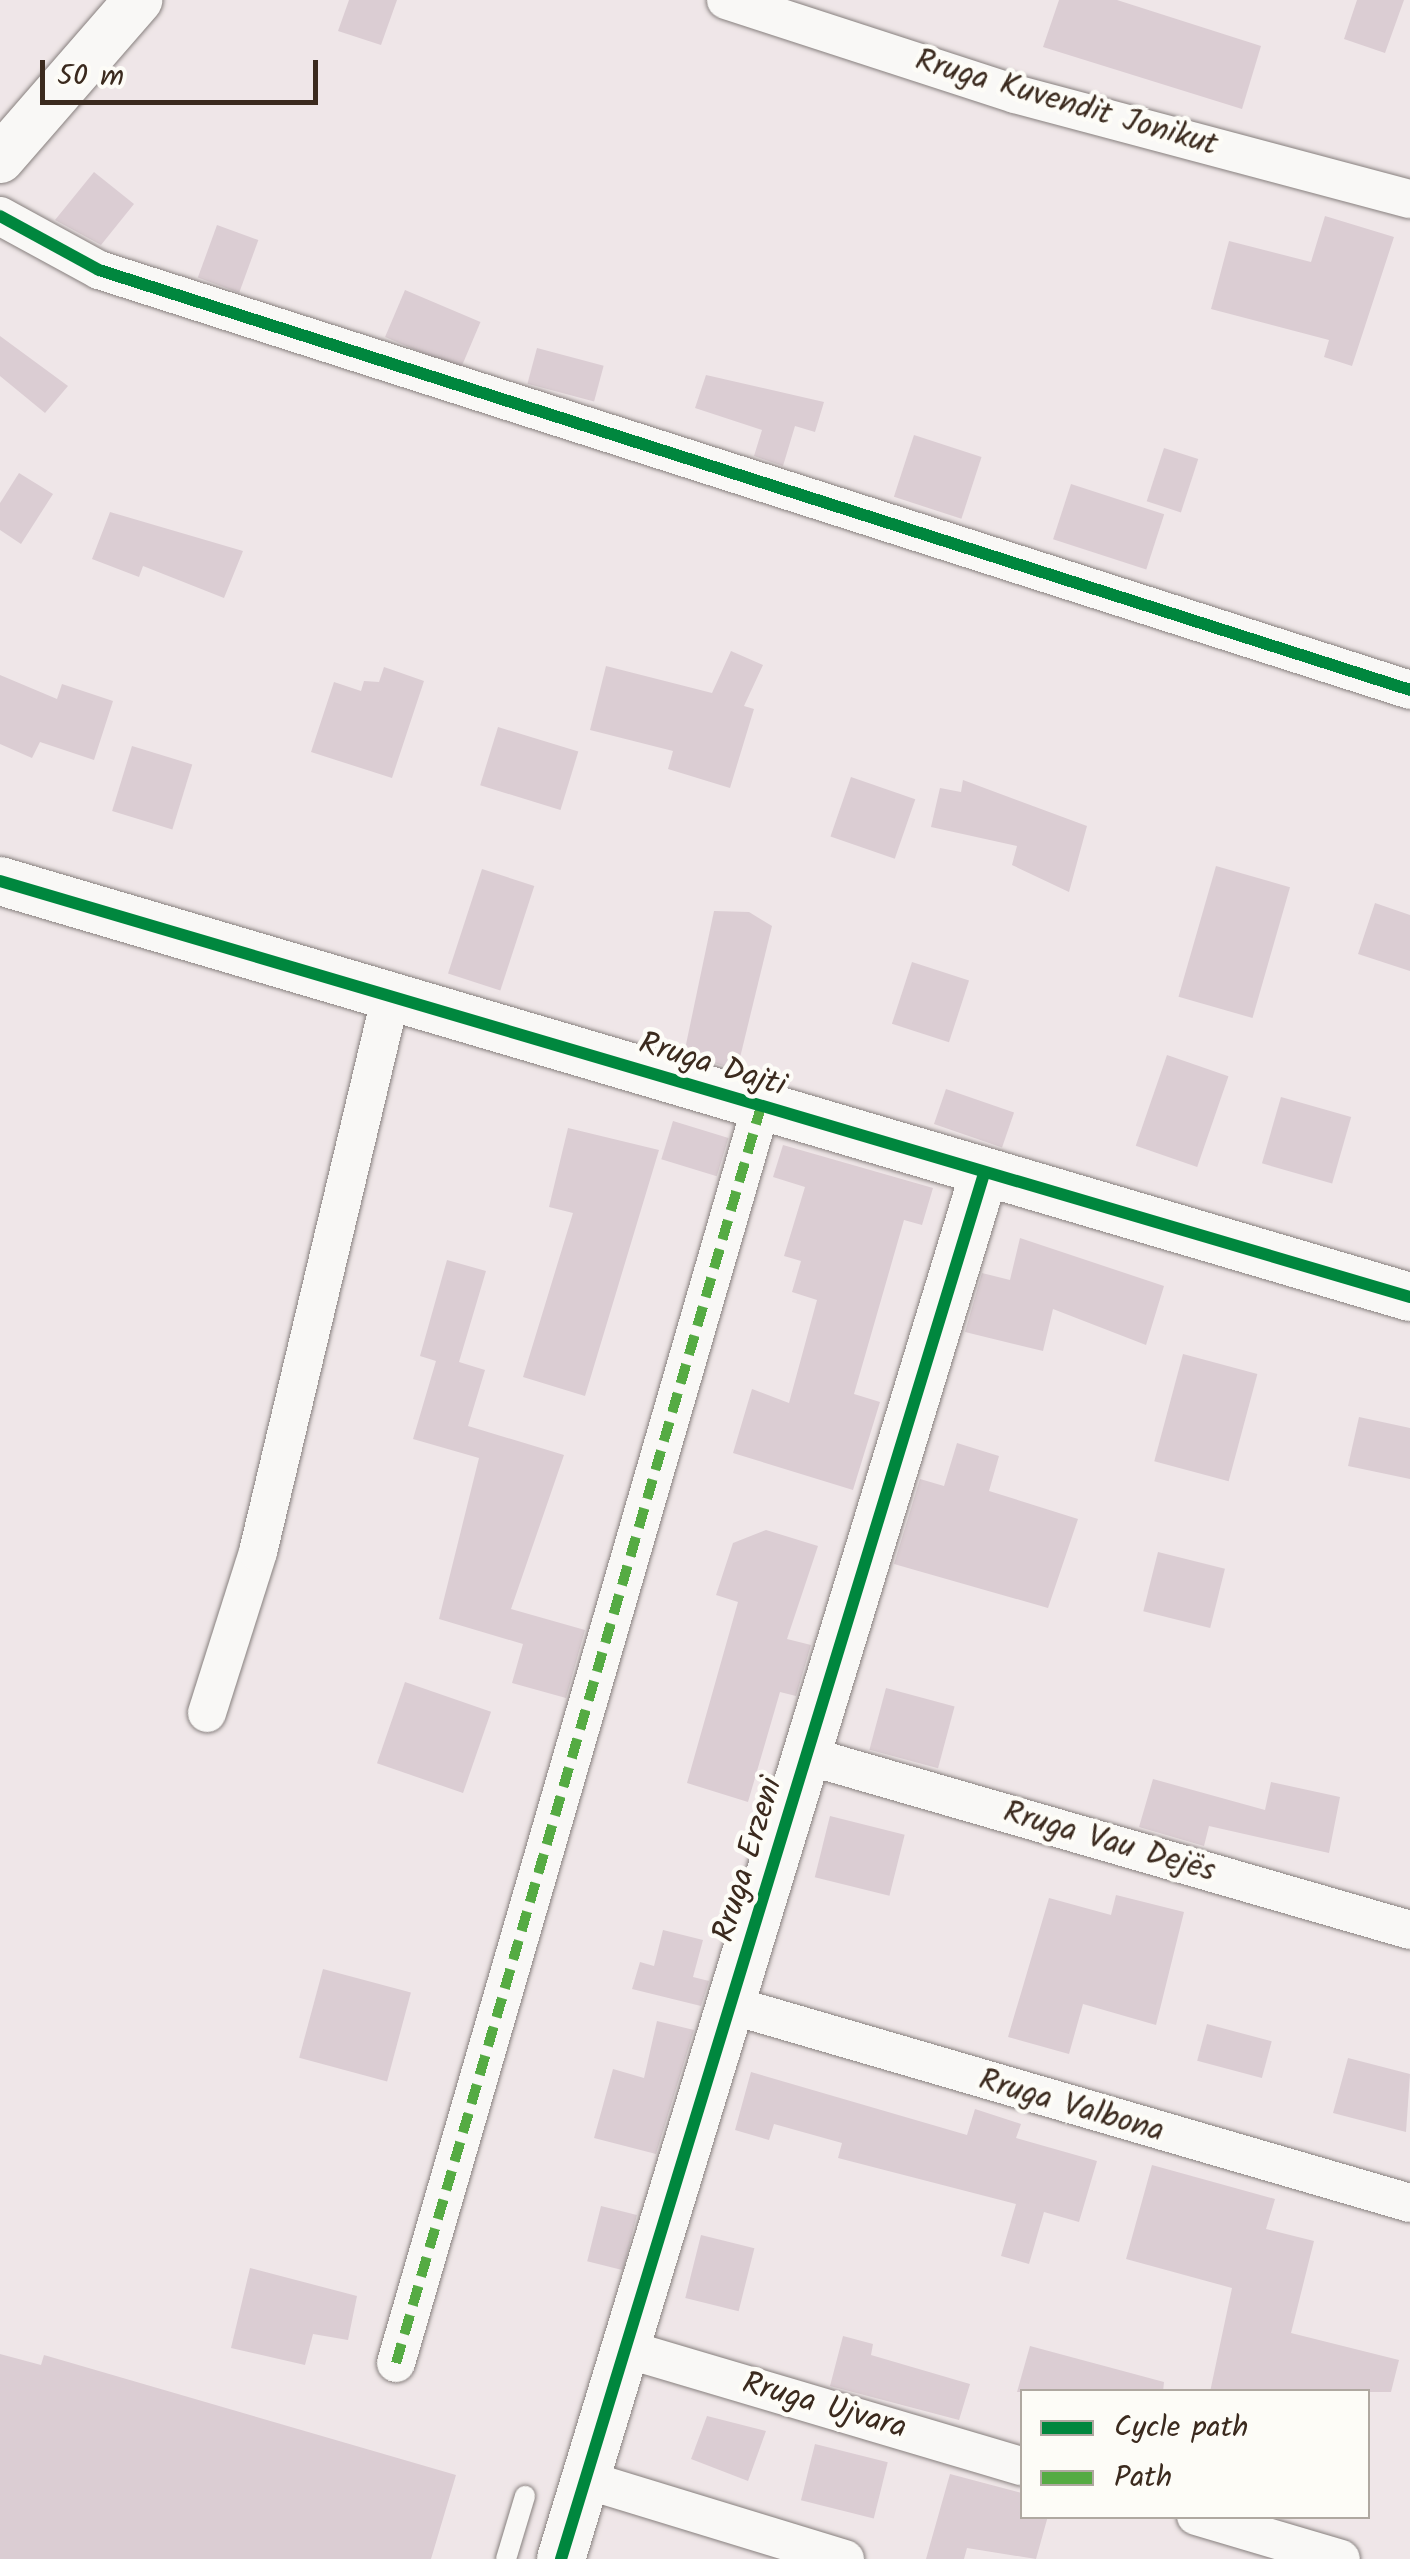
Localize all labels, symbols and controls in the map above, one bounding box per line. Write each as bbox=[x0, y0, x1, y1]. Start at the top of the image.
scale bar bbox=[45, 40, 322, 102]
street label: Rruga Kuvendit Jonikut bbox=[910, 42, 1222, 166]
text: 50 m bbox=[57, 53, 124, 101]
street label: Rruga Dajti bbox=[634, 1025, 790, 1107]
street label: Rruga Erzeni bbox=[706, 1773, 792, 1947]
street label: Rruga Vau Dejës bbox=[999, 1794, 1219, 1892]
street label: Rruga Valbona bbox=[974, 2062, 1168, 2152]
street label: Rruga Ujvara bbox=[737, 2365, 911, 2449]
legend bbox=[1020, 2389, 1370, 2519]
text: Cycle path bbox=[1114, 2404, 1248, 2452]
text: Path bbox=[1114, 2454, 1172, 2502]

